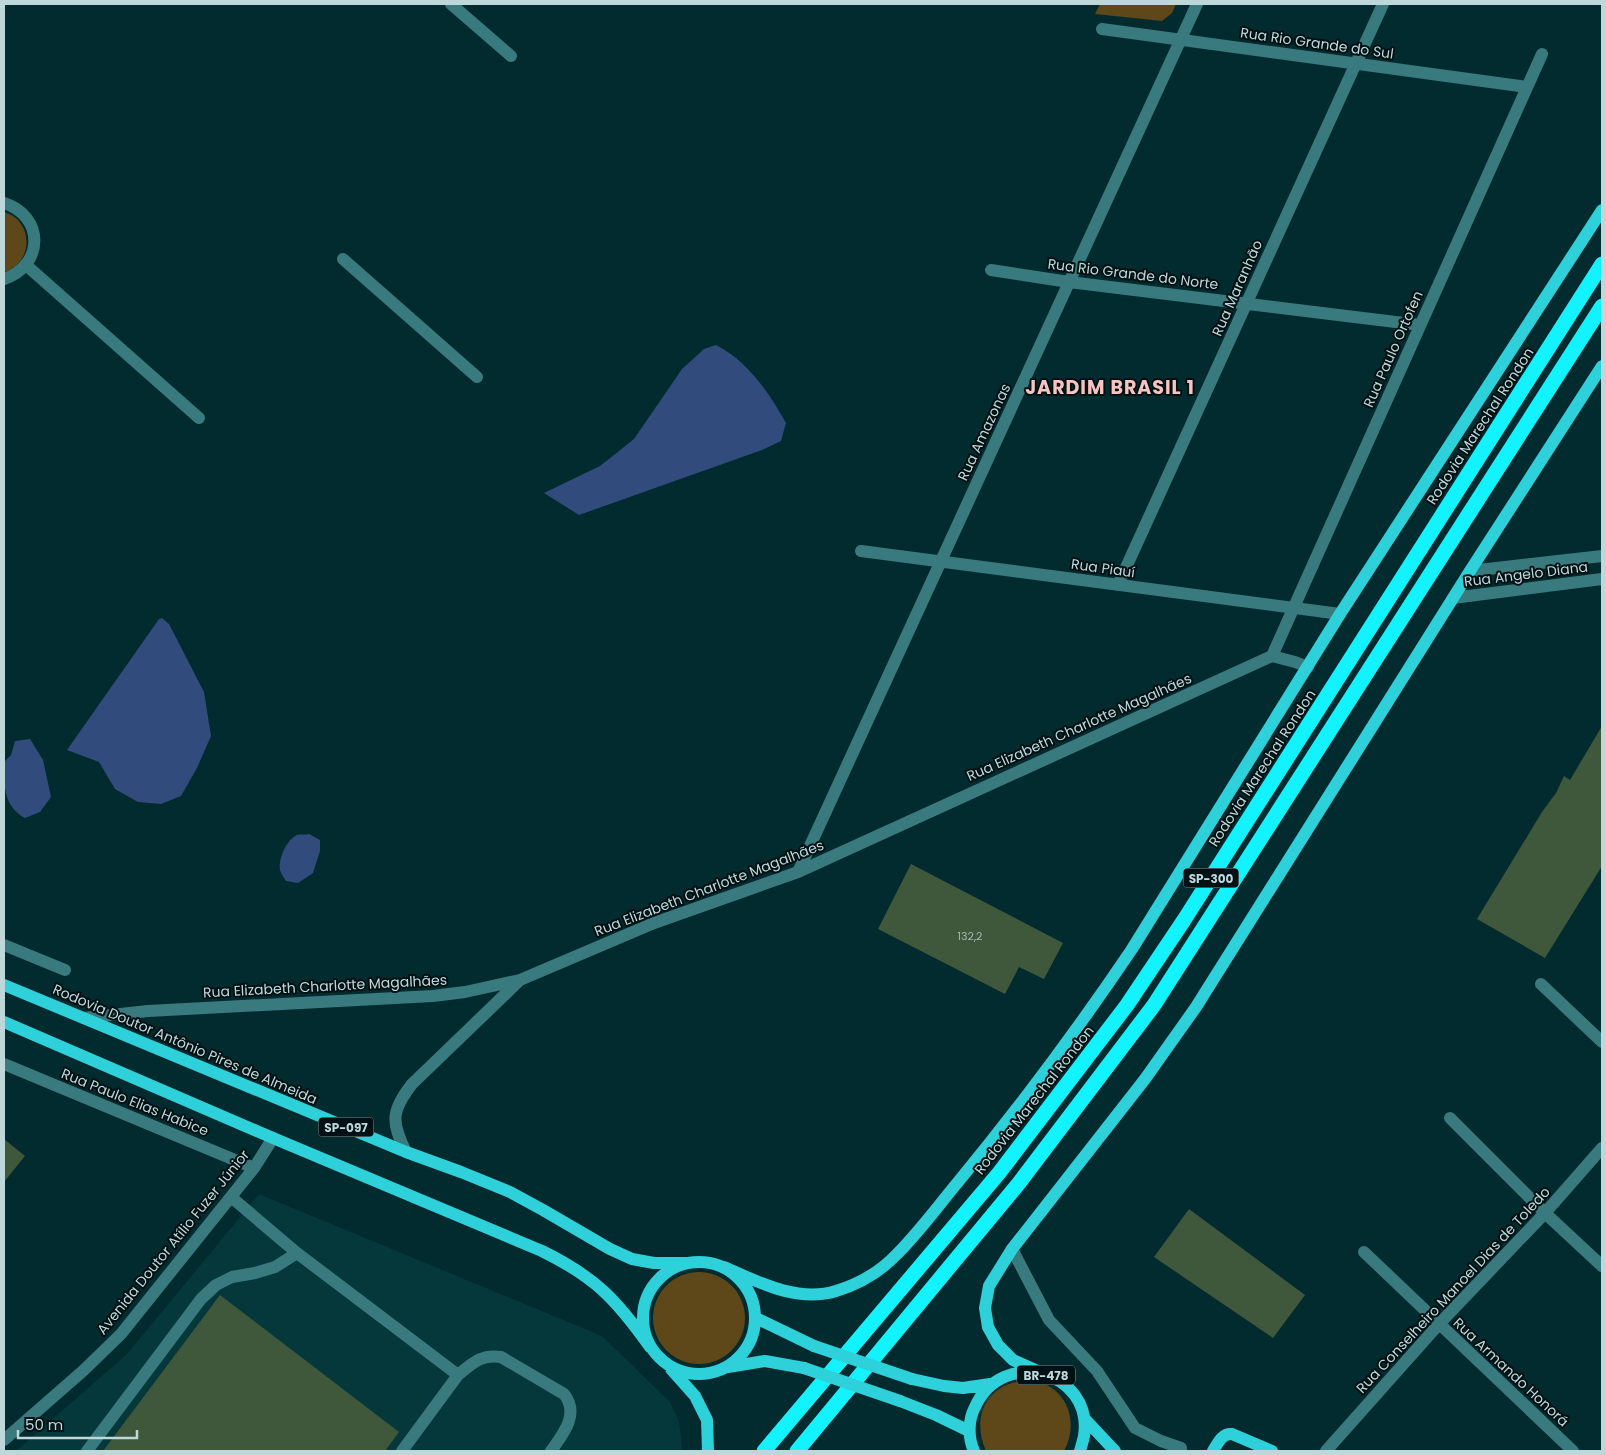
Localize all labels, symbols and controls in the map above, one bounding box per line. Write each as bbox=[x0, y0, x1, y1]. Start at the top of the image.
street label: Rua Rio Grande do Sul bbox=[1239, 22, 1395, 64]
street label: Rua Maranhão bbox=[1207, 237, 1267, 339]
street label: Rua Rio Grande do Norte bbox=[1047, 254, 1220, 294]
street label: Rua Paulo Ortofen bbox=[1358, 287, 1428, 411]
street label: Rodovia Marechal Rondon bbox=[1422, 344, 1538, 508]
district label: JARDIM BRASIL 1 bbox=[1025, 374, 1195, 401]
street label: Rua Amazonas bbox=[953, 380, 1015, 484]
street label: Rua Piauí bbox=[1070, 554, 1137, 582]
street label: Rua Angelo Diana bbox=[1463, 556, 1589, 592]
street label: Rua Elizabeth Charlotte Magalhães bbox=[963, 668, 1195, 786]
street label: Rodovia Marechal Rondon bbox=[1204, 686, 1320, 850]
street label: Rua Elizabeth Charlotte Magalhães bbox=[591, 835, 827, 941]
road number: SP-300 bbox=[1184, 868, 1238, 888]
house number: 132,2 bbox=[958, 928, 982, 944]
street label: Rua Elizabeth Charlotte Magalhães bbox=[202, 970, 448, 1002]
street label: Rodovia Doutor Antônio Pires de Almeida bbox=[50, 979, 320, 1109]
street label: Rodovia Marechal Rondon bbox=[970, 1021, 1098, 1179]
street label: Rua Paulo Elias Habice bbox=[58, 1063, 212, 1141]
road number: SP-097 bbox=[318, 1118, 374, 1136]
street label: Avenida Doutor Atílio Fuzer Júnior bbox=[92, 1145, 254, 1339]
street label: Rua Conselheiro Manoel Dias de Toledo bbox=[1352, 1182, 1554, 1398]
street label: Rua Armando Honorá bbox=[1449, 1313, 1573, 1431]
road number: BR-478 bbox=[1017, 1366, 1075, 1384]
scale bar bbox=[18, 1408, 136, 1440]
text: 50 m bbox=[25, 1414, 63, 1435]

